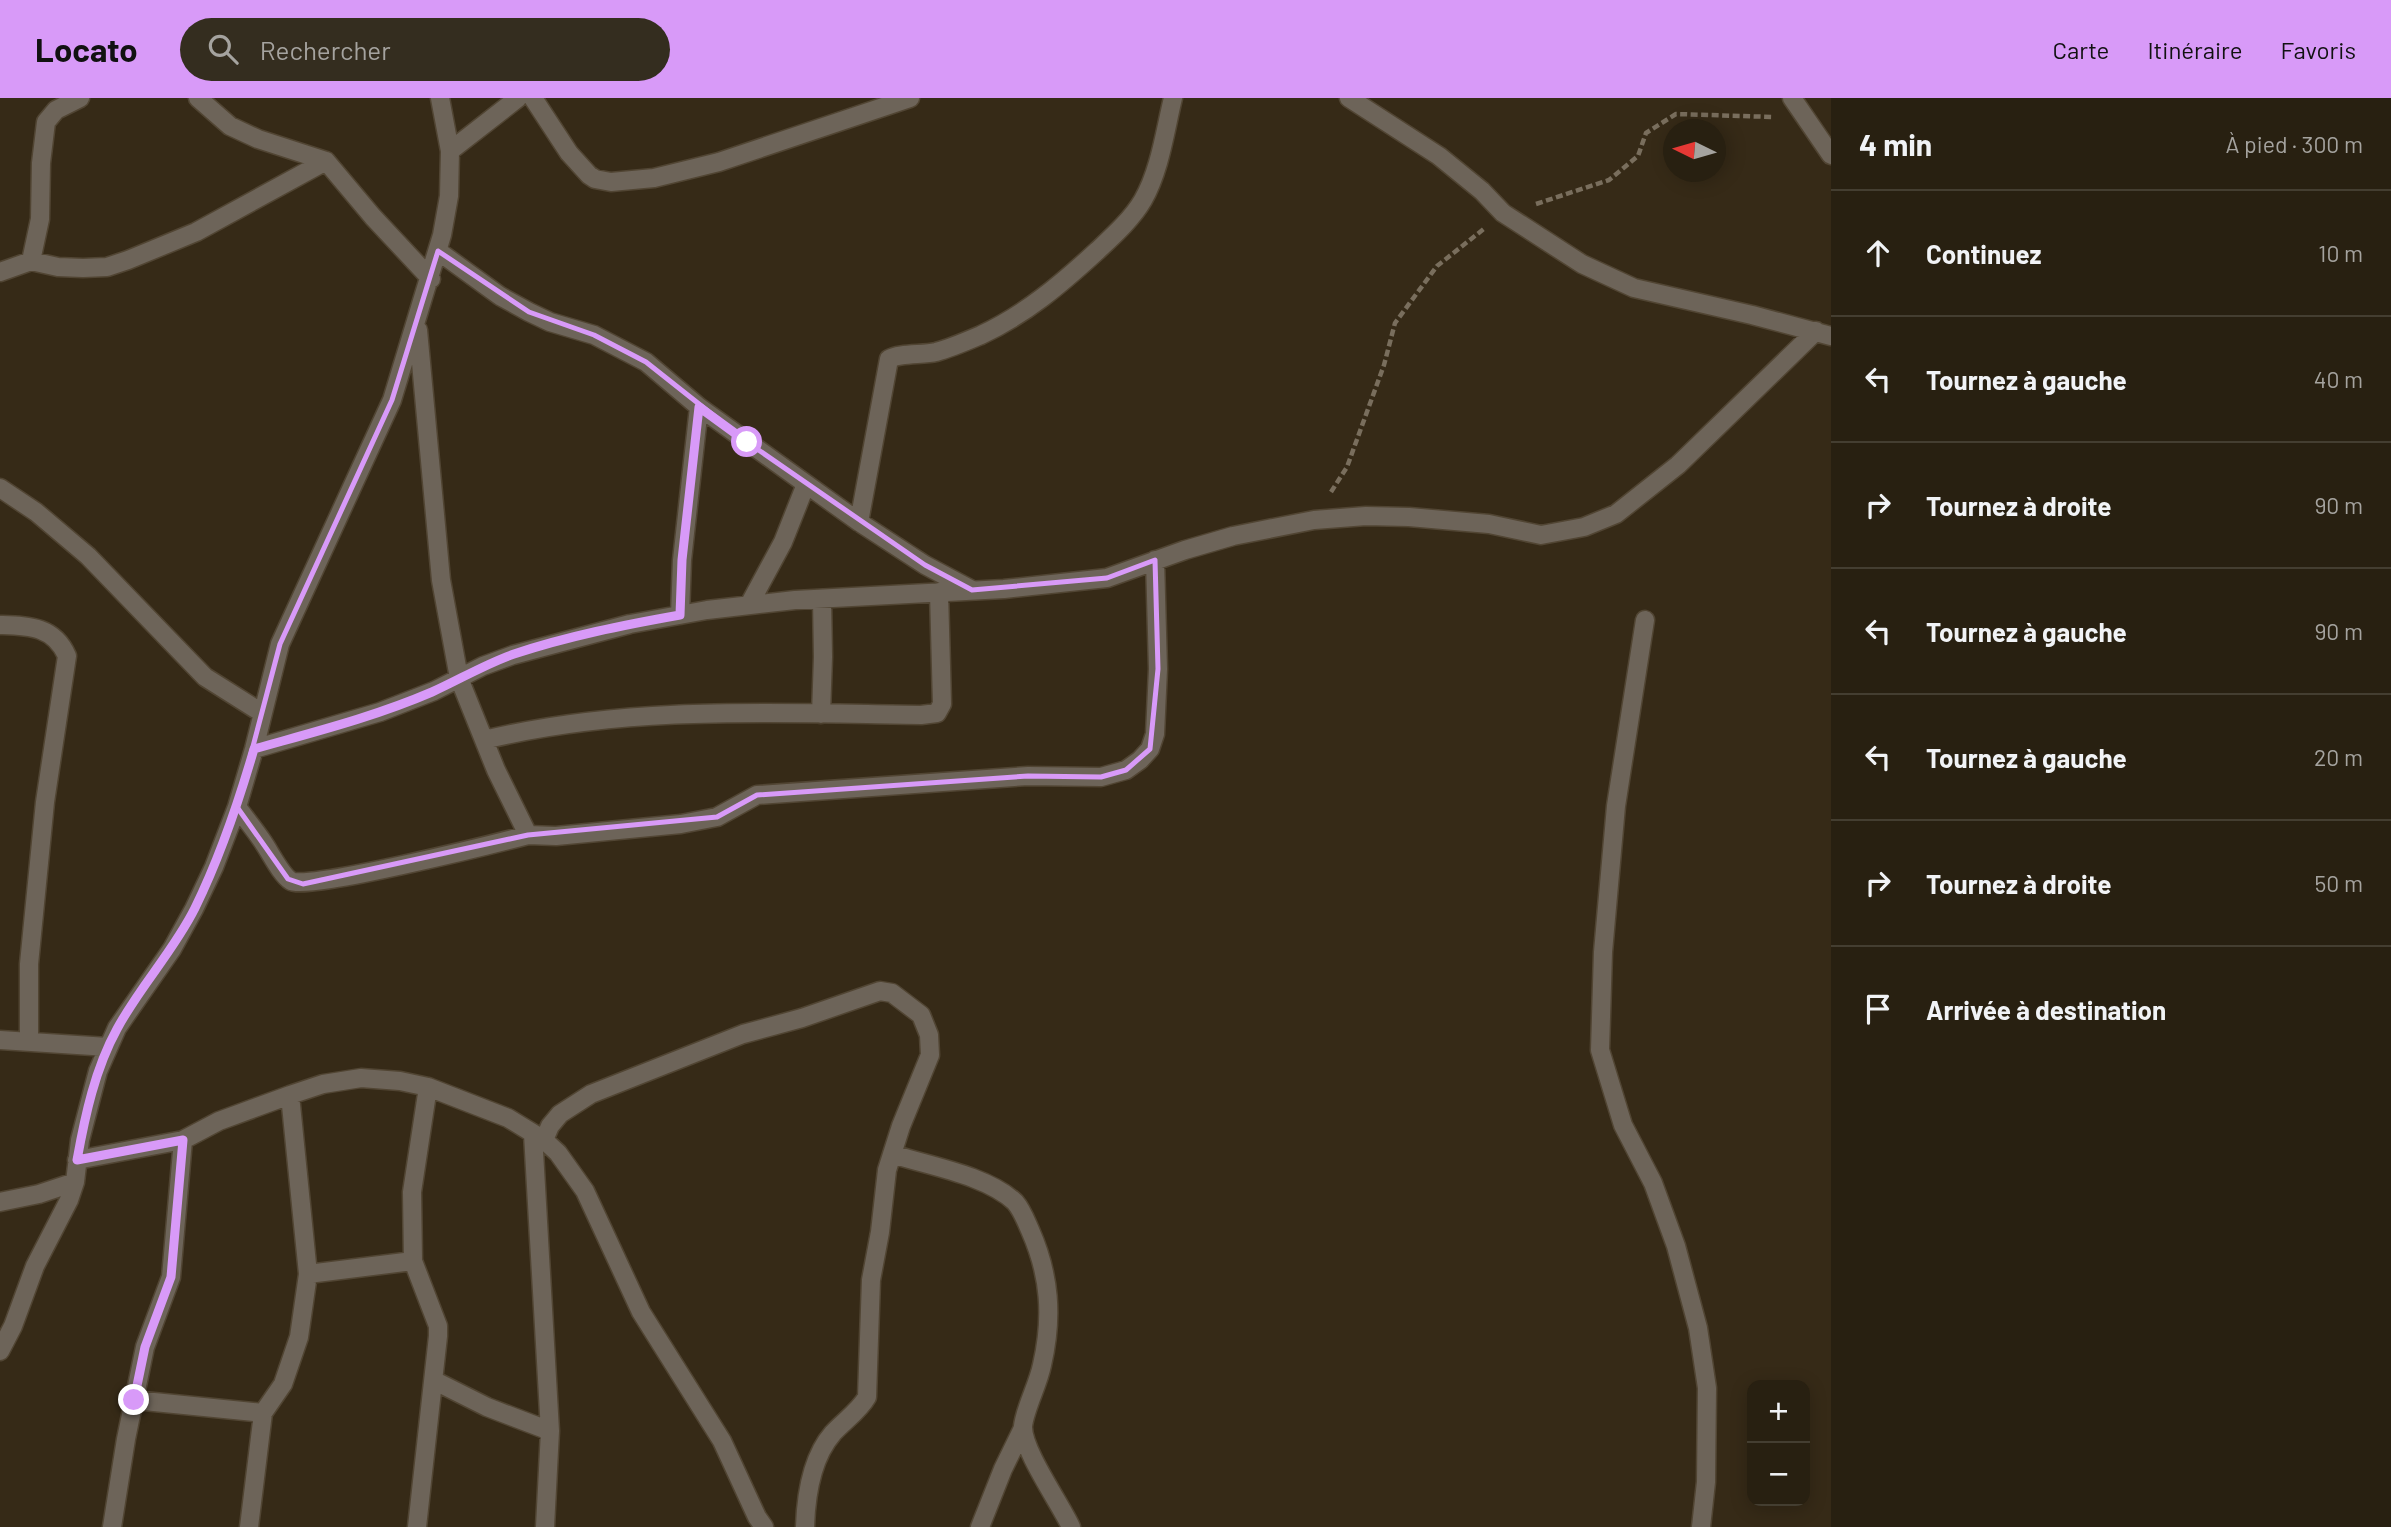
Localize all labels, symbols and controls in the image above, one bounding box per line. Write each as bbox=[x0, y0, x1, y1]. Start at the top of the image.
search box bbox=[180, 18, 670, 81]
text: Locato bbox=[35, 29, 138, 69]
icon: search bbox=[204, 30, 242, 68]
text: Rechercher bbox=[260, 34, 391, 65]
text: Carte bbox=[2053, 35, 2109, 64]
text: Itinéraire bbox=[2147, 35, 2243, 64]
text: Favoris bbox=[2281, 35, 2356, 64]
north arrow bbox=[1663, 119, 1726, 182]
text: 4 min bbox=[1859, 126, 1932, 162]
text: À pied · 300 m bbox=[2226, 130, 2363, 158]
icon: ahead bbox=[1859, 234, 1897, 272]
text: Continuez bbox=[1926, 238, 2042, 269]
text: 10 m bbox=[2318, 239, 2363, 267]
icon: left bbox=[1859, 360, 1897, 398]
text: Tournez à gauche bbox=[1926, 364, 2127, 395]
text: 40 m bbox=[2314, 365, 2363, 393]
route start bbox=[731, 426, 762, 457]
icon: right bbox=[1859, 486, 1897, 524]
text: Tournez à droite bbox=[1926, 490, 2111, 521]
text: 90 m bbox=[2314, 491, 2363, 519]
icon: left bbox=[1859, 612, 1897, 650]
text: Tournez à gauche bbox=[1926, 616, 2127, 647]
text: 90 m bbox=[2314, 617, 2363, 645]
icon: left bbox=[1859, 738, 1897, 776]
text: Tournez à gauche bbox=[1926, 742, 2127, 773]
text: 20 m bbox=[2314, 743, 2363, 771]
icon: right bbox=[1859, 864, 1897, 902]
text: Tournez à droite bbox=[1926, 868, 2111, 899]
text: 50 m bbox=[2315, 869, 2363, 897]
icon: arrive bbox=[1859, 990, 1897, 1028]
text: Arrivée à destination bbox=[1926, 994, 2166, 1025]
map controls bbox=[1747, 1380, 1810, 1506]
button: + bbox=[1747, 1380, 1810, 1443]
route end bbox=[118, 1384, 149, 1415]
button: − bbox=[1747, 1443, 1810, 1506]

